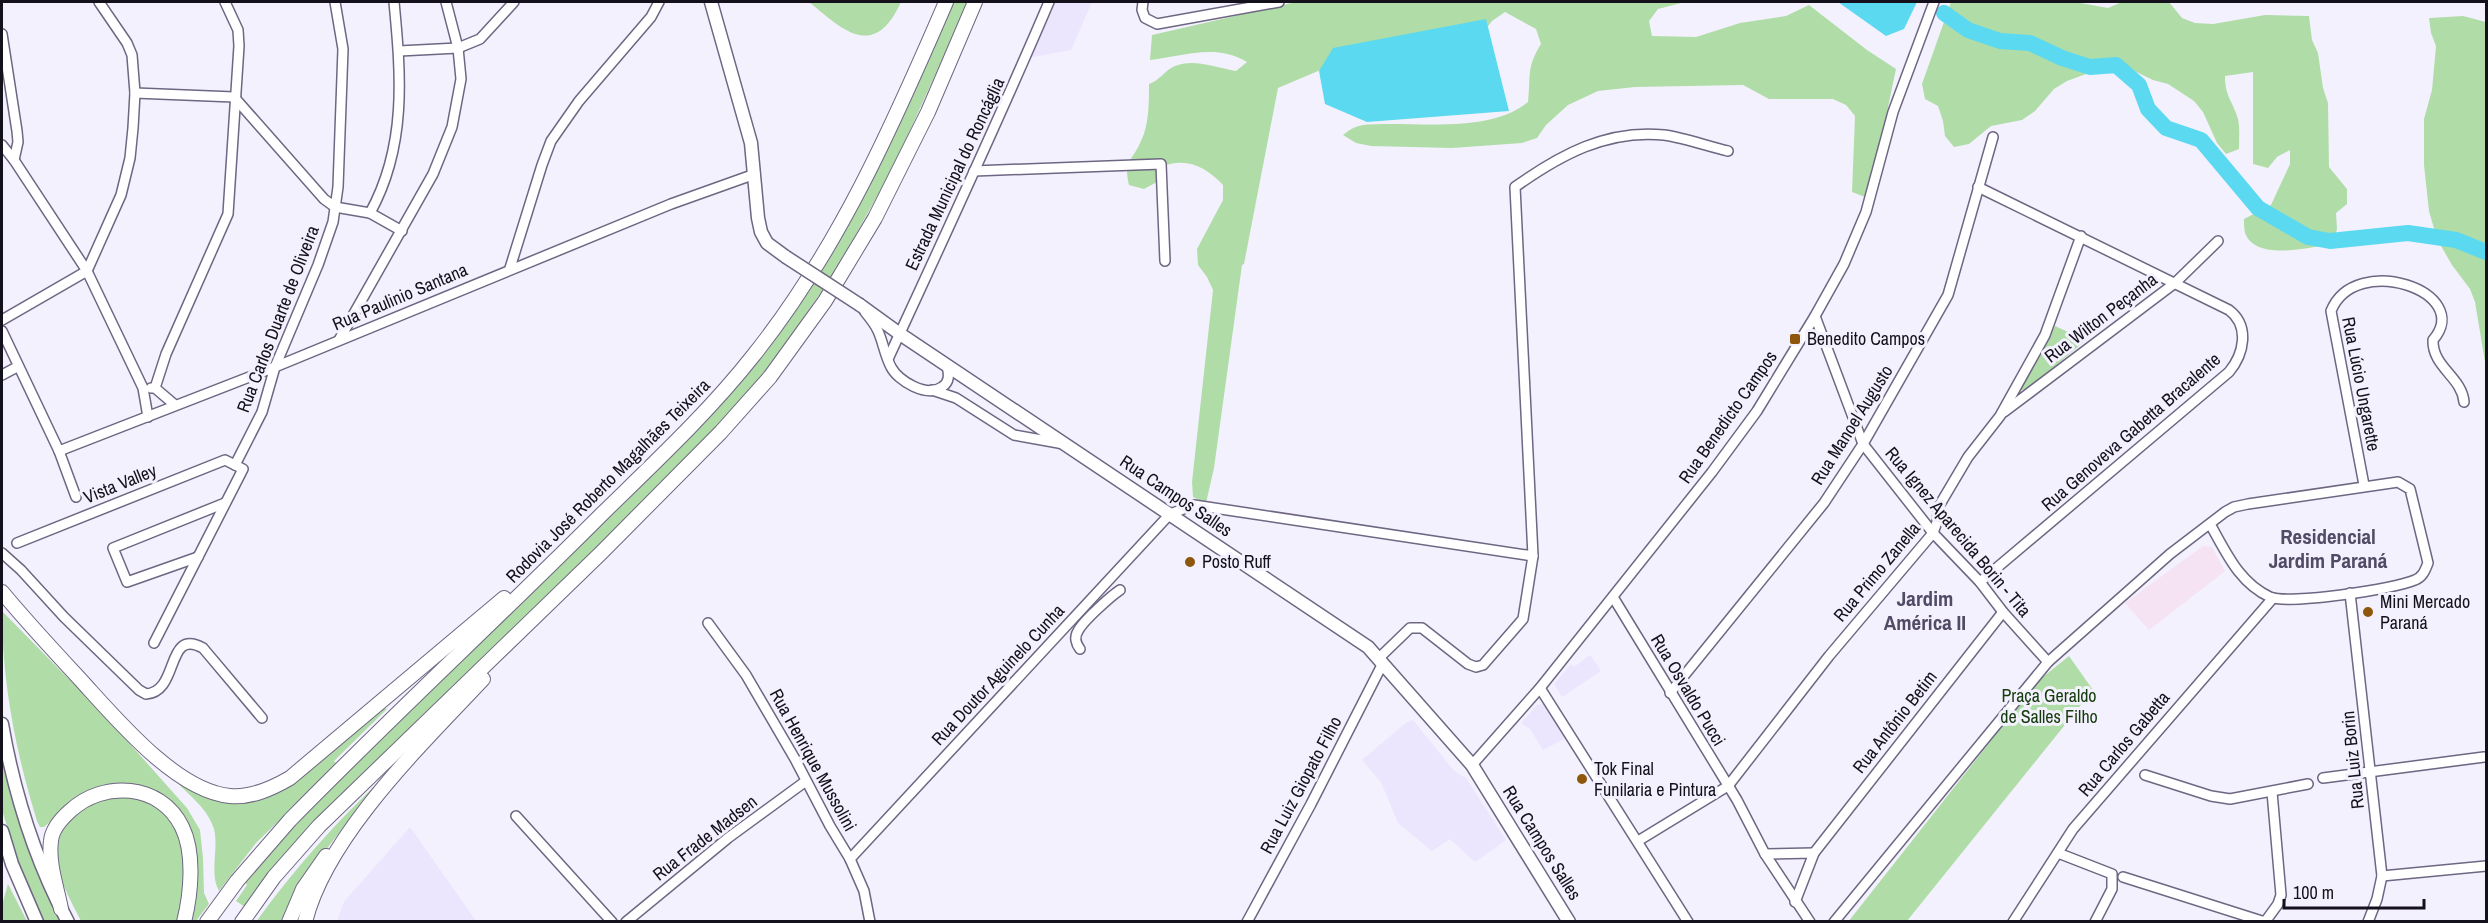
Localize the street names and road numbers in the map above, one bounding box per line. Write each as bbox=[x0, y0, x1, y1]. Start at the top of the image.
street label: Estrada Municipal do Roncáglia bbox=[899, 73, 1010, 274]
street label: Rua Carlos Duarte de Oliveira bbox=[230, 222, 325, 416]
street label: Rua Paulinio Santana bbox=[328, 257, 471, 336]
street label: Rua Wilton Peçanha bbox=[2039, 267, 2162, 368]
street label: Rua Lúcio Ungarette bbox=[2336, 315, 2387, 453]
street label: Rua Benedicto Campos bbox=[1672, 345, 1783, 488]
street label: Rua Genoveva Gabetta Bracalente bbox=[2036, 347, 2226, 516]
street label: Rua Manoel Augusto bbox=[1805, 360, 1898, 489]
street label: Rodovia José Roberto Magalhães Teixeira bbox=[500, 373, 715, 588]
street label: Rua Ignez Aparecida Borin - Tita bbox=[1880, 441, 2037, 622]
street label: Rua Campos Salles bbox=[1115, 449, 1237, 542]
street label: Vista Valley bbox=[80, 457, 161, 509]
street label: Rua Primo Zanella bbox=[1827, 517, 1926, 627]
street label: Rua Doutor Aguinelo Cunha bbox=[926, 599, 1070, 751]
street label: Rua Osvaldo Pucci bbox=[1645, 629, 1732, 750]
street label: Rua Antônio Betim bbox=[1847, 665, 1943, 778]
street label: Rua Henrique Mussolini bbox=[764, 684, 863, 835]
street label: Rua Carlos Gabetta bbox=[2072, 686, 2175, 802]
street label: Rua Luiz Borin bbox=[2335, 710, 2370, 810]
street label: Rua Luiz Giopato Filho bbox=[1254, 712, 1347, 858]
street label: Rua Campos Salles bbox=[1497, 781, 1588, 905]
street label: Rua Frade Madsen bbox=[647, 789, 762, 886]

